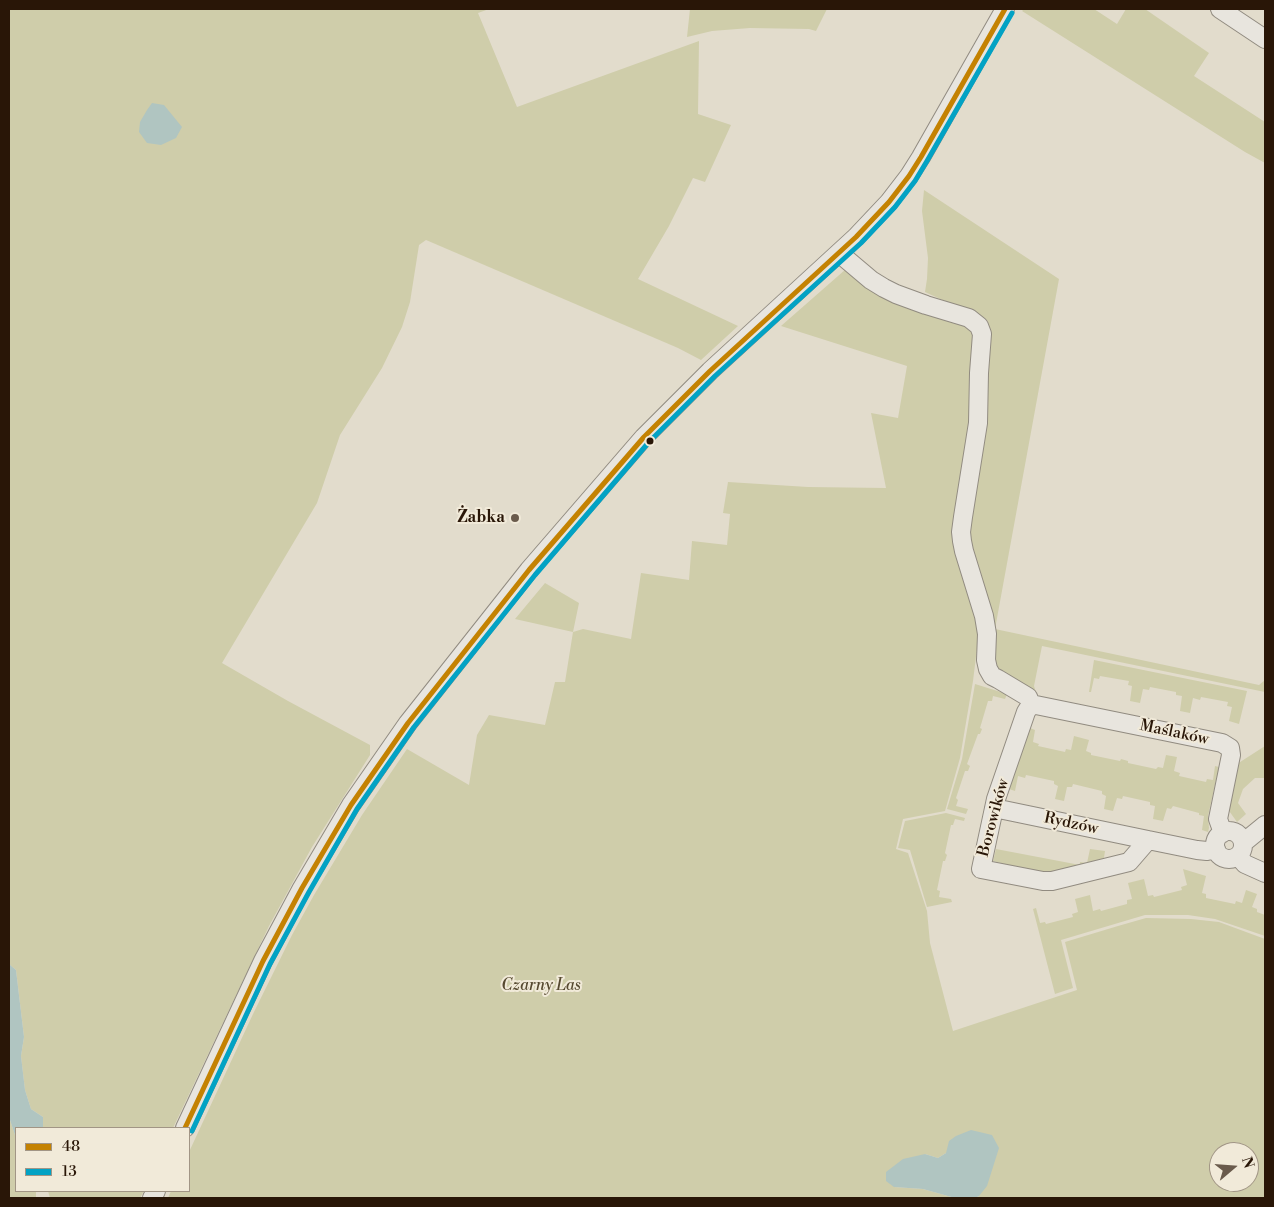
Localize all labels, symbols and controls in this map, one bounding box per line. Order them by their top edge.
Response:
unlabelled marker [645,436,655,446]
place label: Żabka [458,508,505,528]
marker: Żabka [509,512,521,524]
street label: Maślaków [1138,716,1210,750]
street label: Borowików [974,777,1014,859]
street label: Rydzów [1042,809,1100,839]
park label: Czarny Las [501,976,581,996]
legend [15,1127,190,1192]
text: 48 [62,1137,80,1156]
north arrow [1209,1142,1259,1192]
text: N [1237,1155,1258,1171]
text: 13 [62,1162,77,1181]

